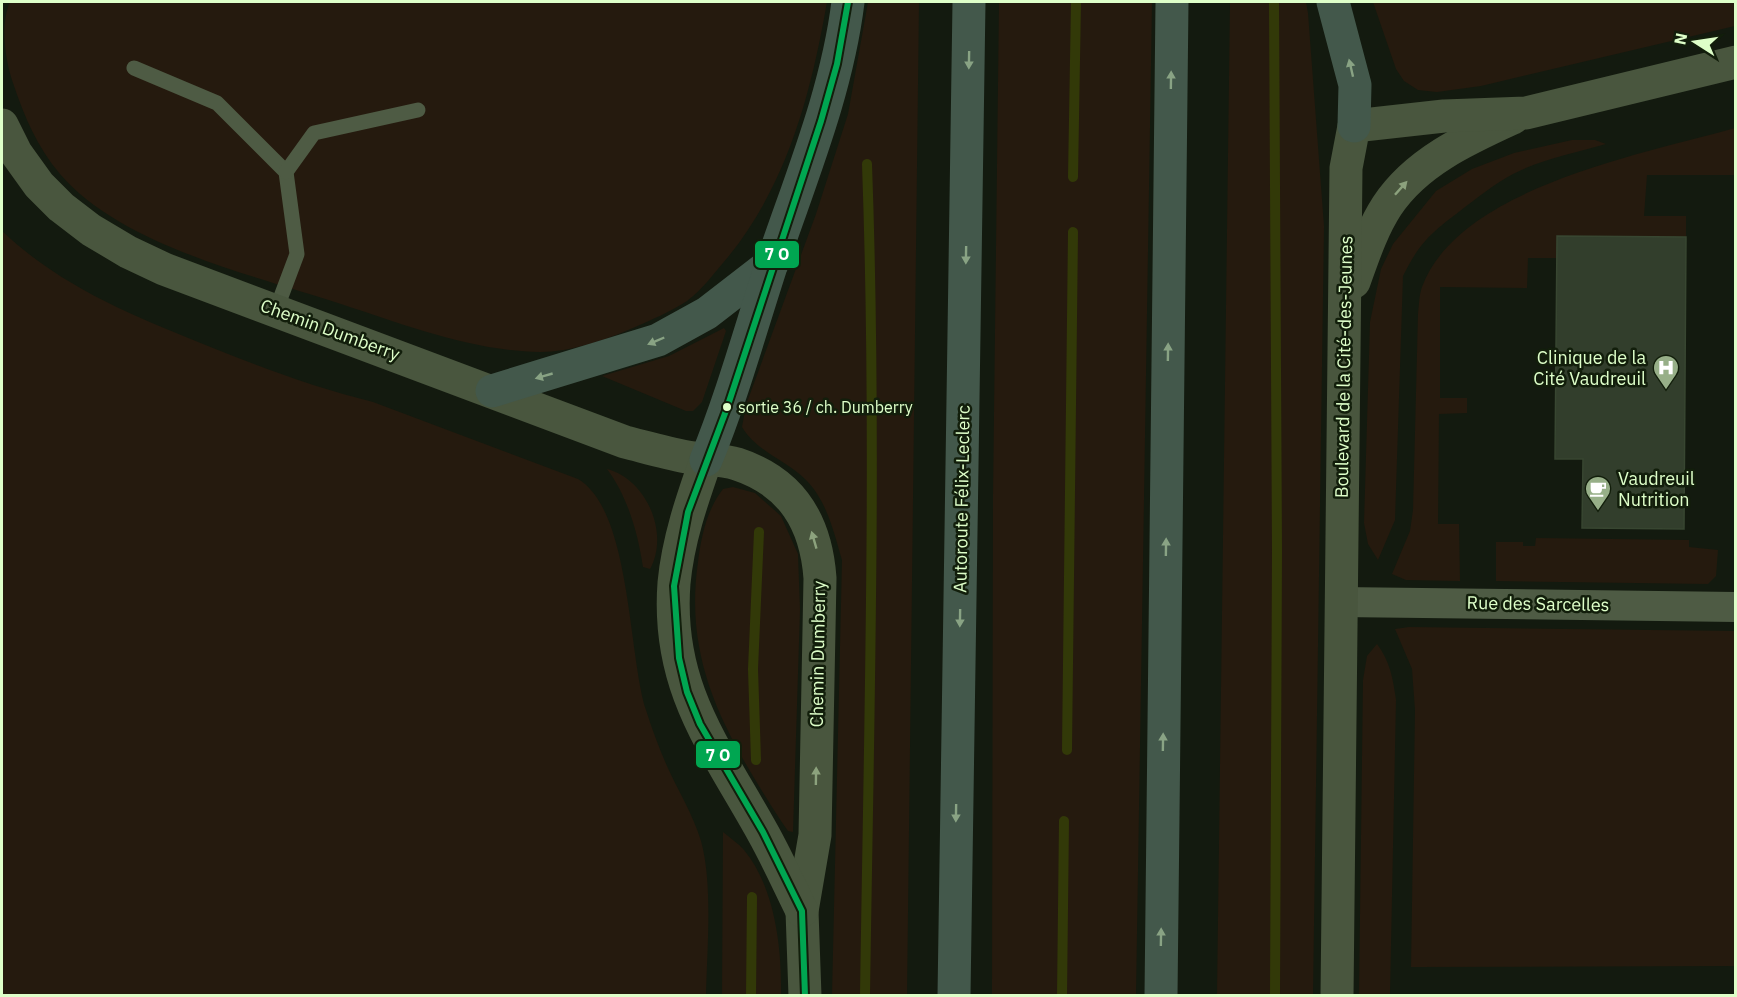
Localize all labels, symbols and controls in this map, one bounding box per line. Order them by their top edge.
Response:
north arrow [1665,12,1725,72]
text: N [1669,31,1691,47]
one-way arrow [964,50,973,69]
one-way arrow [1346,59,1356,77]
one-way arrow [1166,71,1176,90]
one-way arrow [1394,181,1407,196]
street label: Boulevard de la Cité-des-Jeunes [1330,236,1357,498]
line badge: 7 O [754,240,800,269]
text: 7 O [765,244,789,264]
one-way arrow [961,245,971,264]
street label: Chemin Dumberry [257,294,403,365]
one-way arrow [646,336,664,346]
one-way arrow [1163,343,1173,362]
place label: Clinique de la Cité Vaudreuil [1533,346,1646,390]
hospital icon: Clinique de la Cité Vaudreuil [1651,353,1681,391]
one-way arrow [535,372,553,381]
place label: sortie 36 / ch. Dumberry [738,397,913,417]
marker: sortie 36 / ch. Dumberry [721,401,733,413]
street label: Autoroute Félix-Leclerc [948,405,975,593]
place label: Vaudreuil Nutrition [1618,467,1695,511]
cafe icon: Vaudreuil Nutrition [1583,474,1613,512]
one-way arrow [809,531,818,549]
one-way arrow [1161,538,1171,557]
street label: Chemin Dumberry [805,580,830,728]
street label: Rue des Sarcelles [1466,591,1610,616]
one-way arrow [955,608,964,627]
one-way arrow [1159,733,1168,752]
line badge: 7 O [695,740,741,769]
text: 7 O [706,745,730,765]
one-way arrow [812,767,821,786]
one-way arrow [951,803,961,822]
one-way arrow [1156,928,1166,947]

